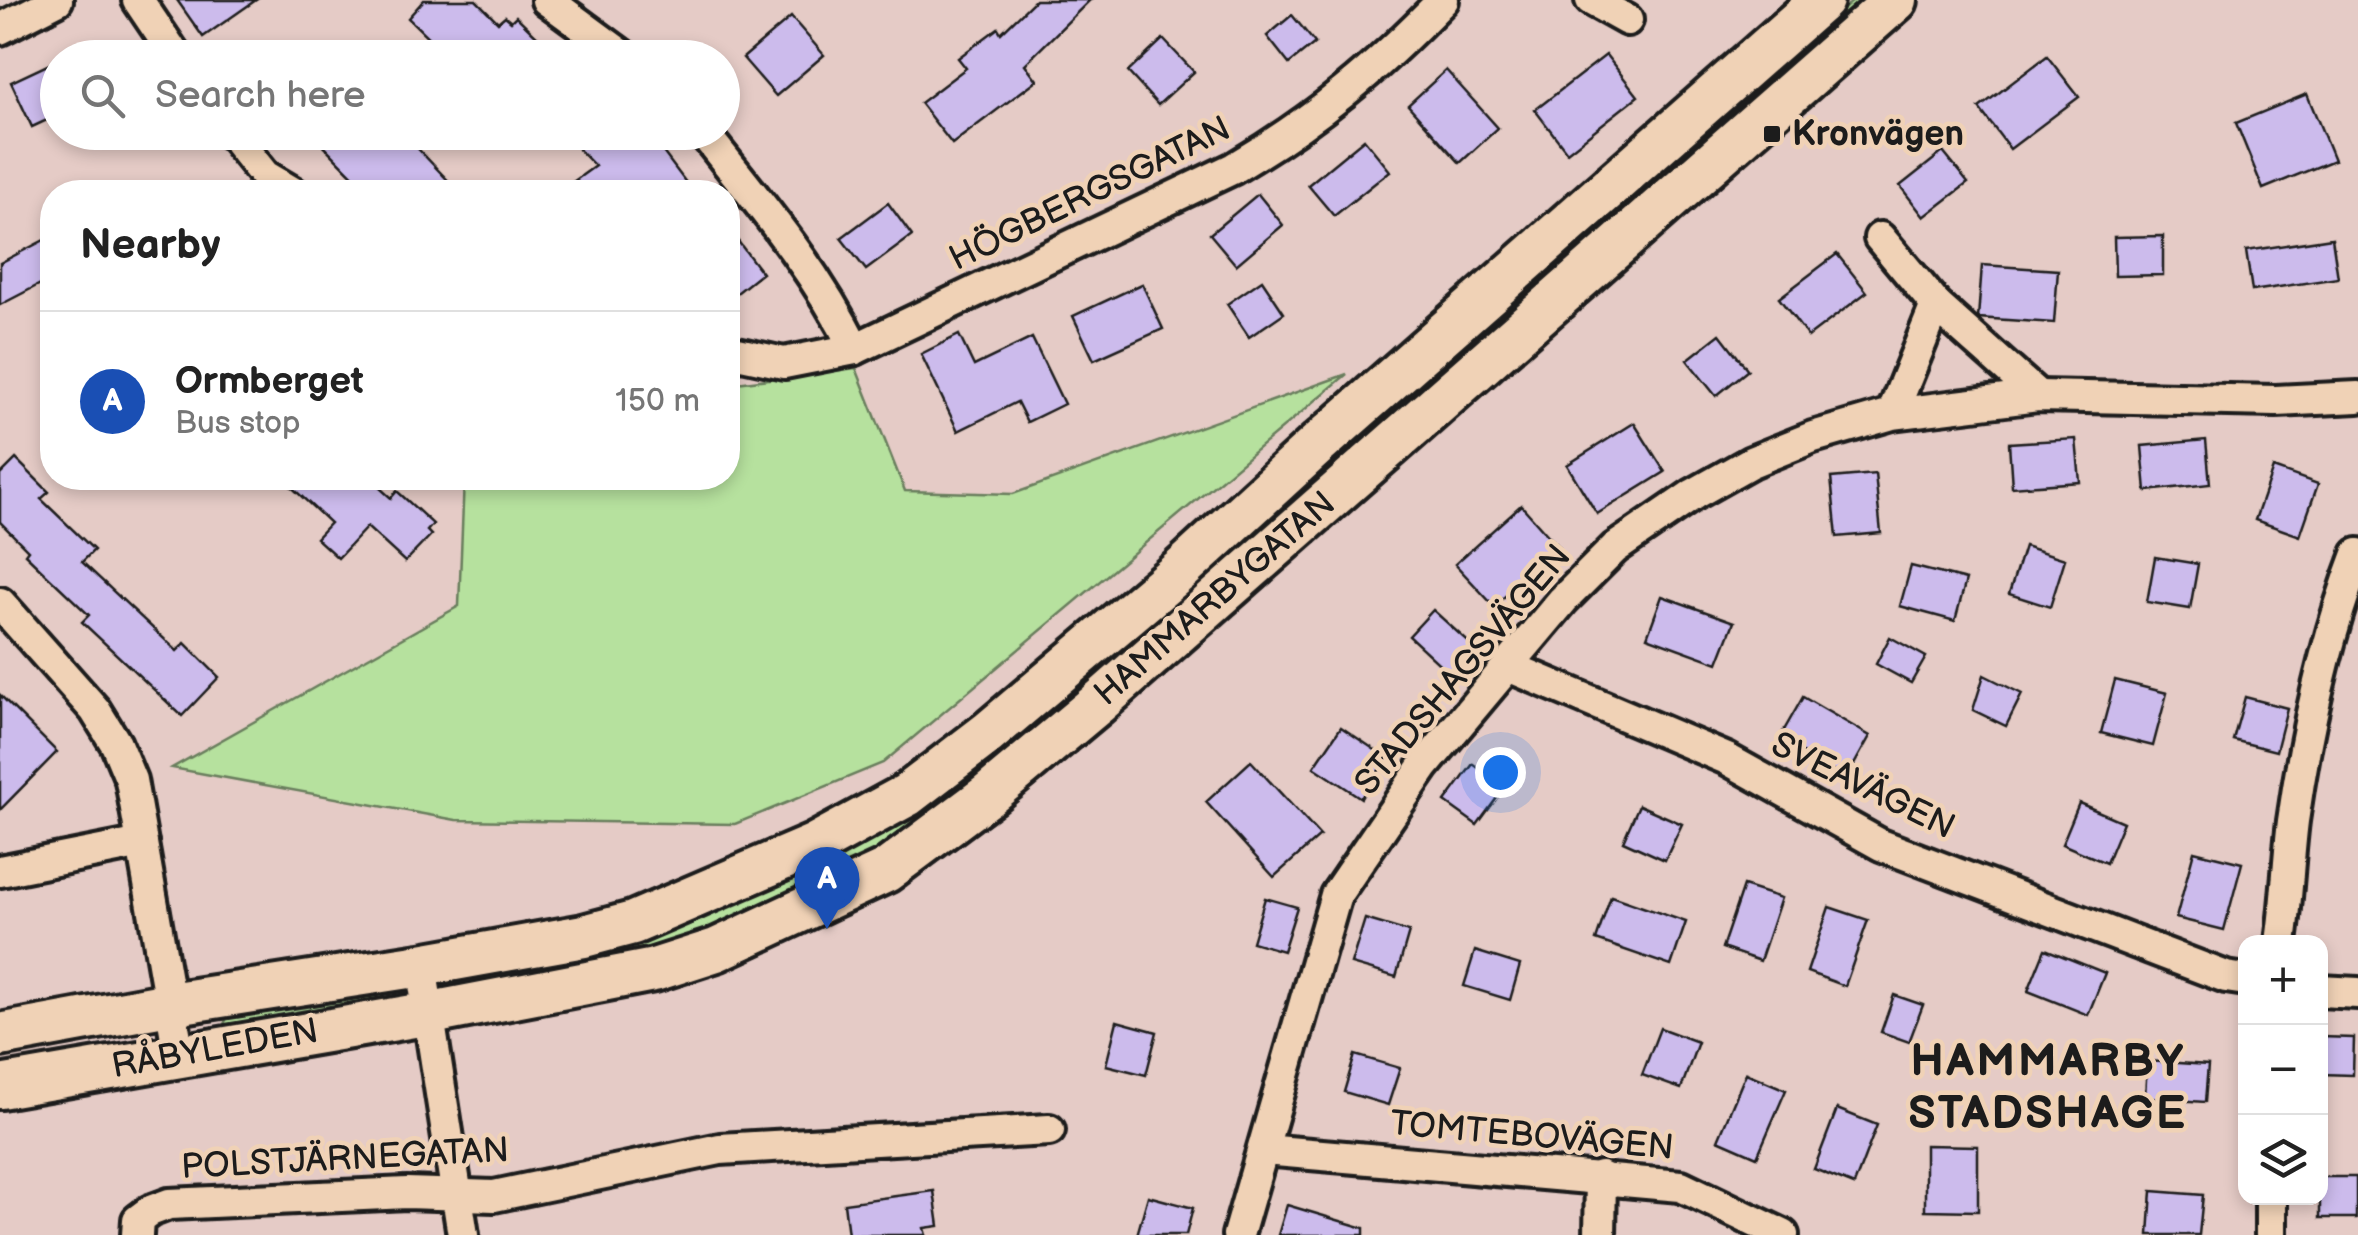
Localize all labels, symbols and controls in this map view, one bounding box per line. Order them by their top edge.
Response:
search box [40,40,740,150]
icon: search [75,68,130,123]
text: Search here [155,73,366,118]
street label: HÖGBERGSGATAN [942,107,1238,281]
place label: Kronvägen [1792,113,1964,156]
marker: Kronvägen [1761,123,1783,145]
text: Nearby [80,220,220,271]
text: Ormberget [175,359,364,404]
text: A [103,382,122,421]
text: 150 m [615,382,700,421]
text: Bus stop [175,404,301,443]
street label: HAMMARBYGATAN [1086,483,1344,715]
street label: STADSHAGSVÄGEN [1346,536,1580,804]
street label: SVEAVÄGEN [1764,723,1962,849]
your location [1475,747,1526,798]
pin: A [794,846,860,929]
map controls [2238,935,2328,1205]
button: + [2238,935,2328,1025]
street label: RÅBYLEDEN [108,1009,322,1088]
button: − [2238,1025,2328,1115]
district label: HAMMARBY STADSHAGE [1908,1035,2188,1142]
street label: TOMTEBOVÄGEN [1389,1102,1675,1170]
button: layers [2238,1115,2328,1205]
street label: POLSTJÄRNEGATAN [180,1129,510,1189]

